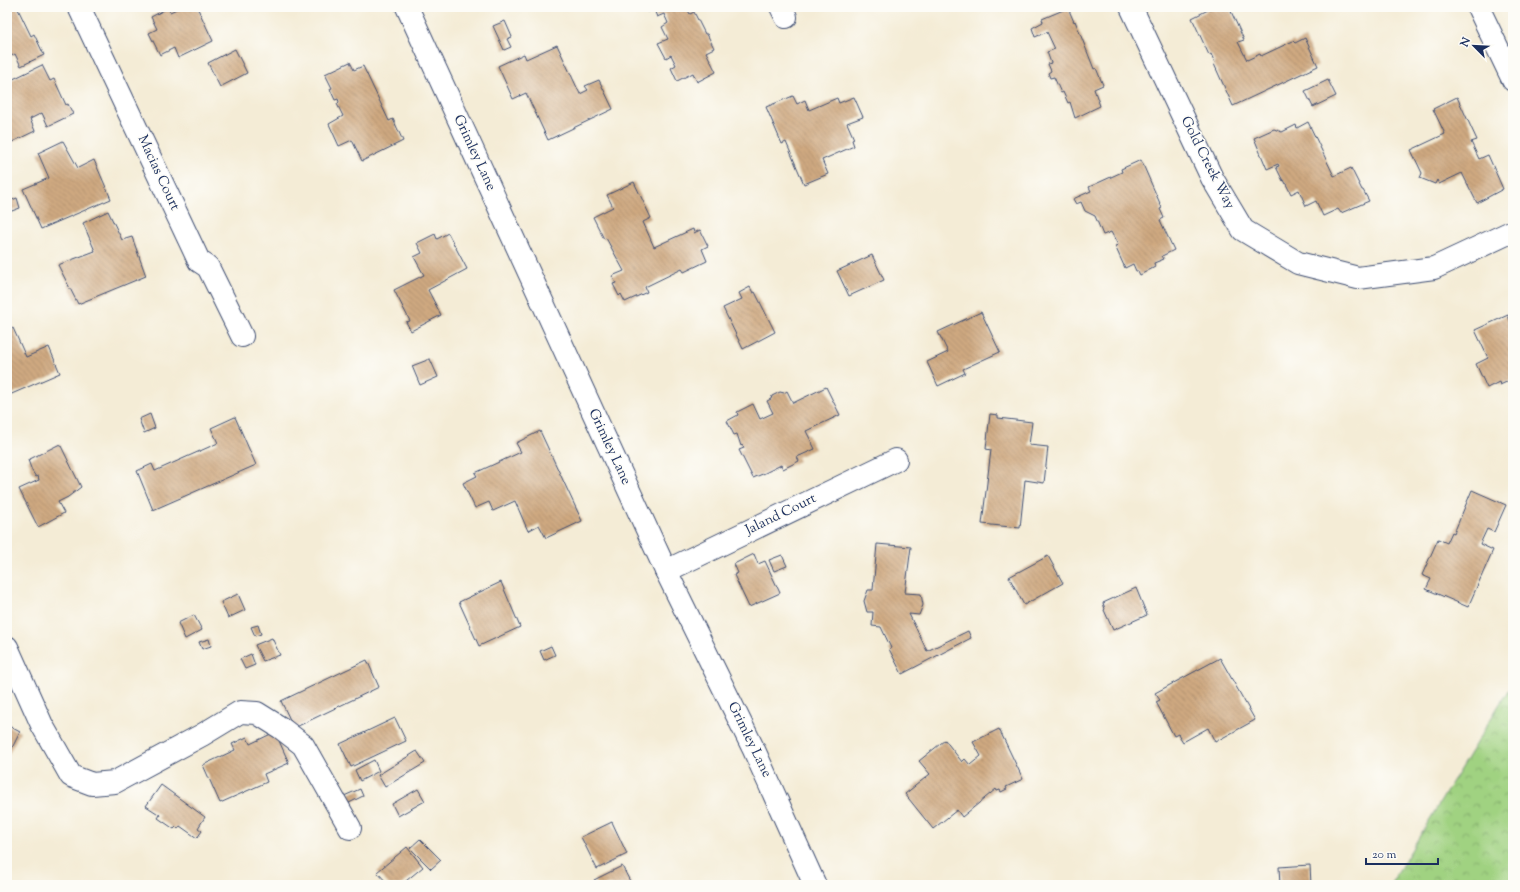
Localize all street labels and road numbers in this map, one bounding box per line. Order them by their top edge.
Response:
street label: Grimley Lane [448,112,500,194]
street label: Gold Creek Way [1175,113,1239,213]
street label: Macias Court [132,132,184,214]
street label: Grimley Lane [583,406,635,488]
street label: Jaland Court [741,489,820,541]
street label: Grimley Lane [722,699,776,781]

